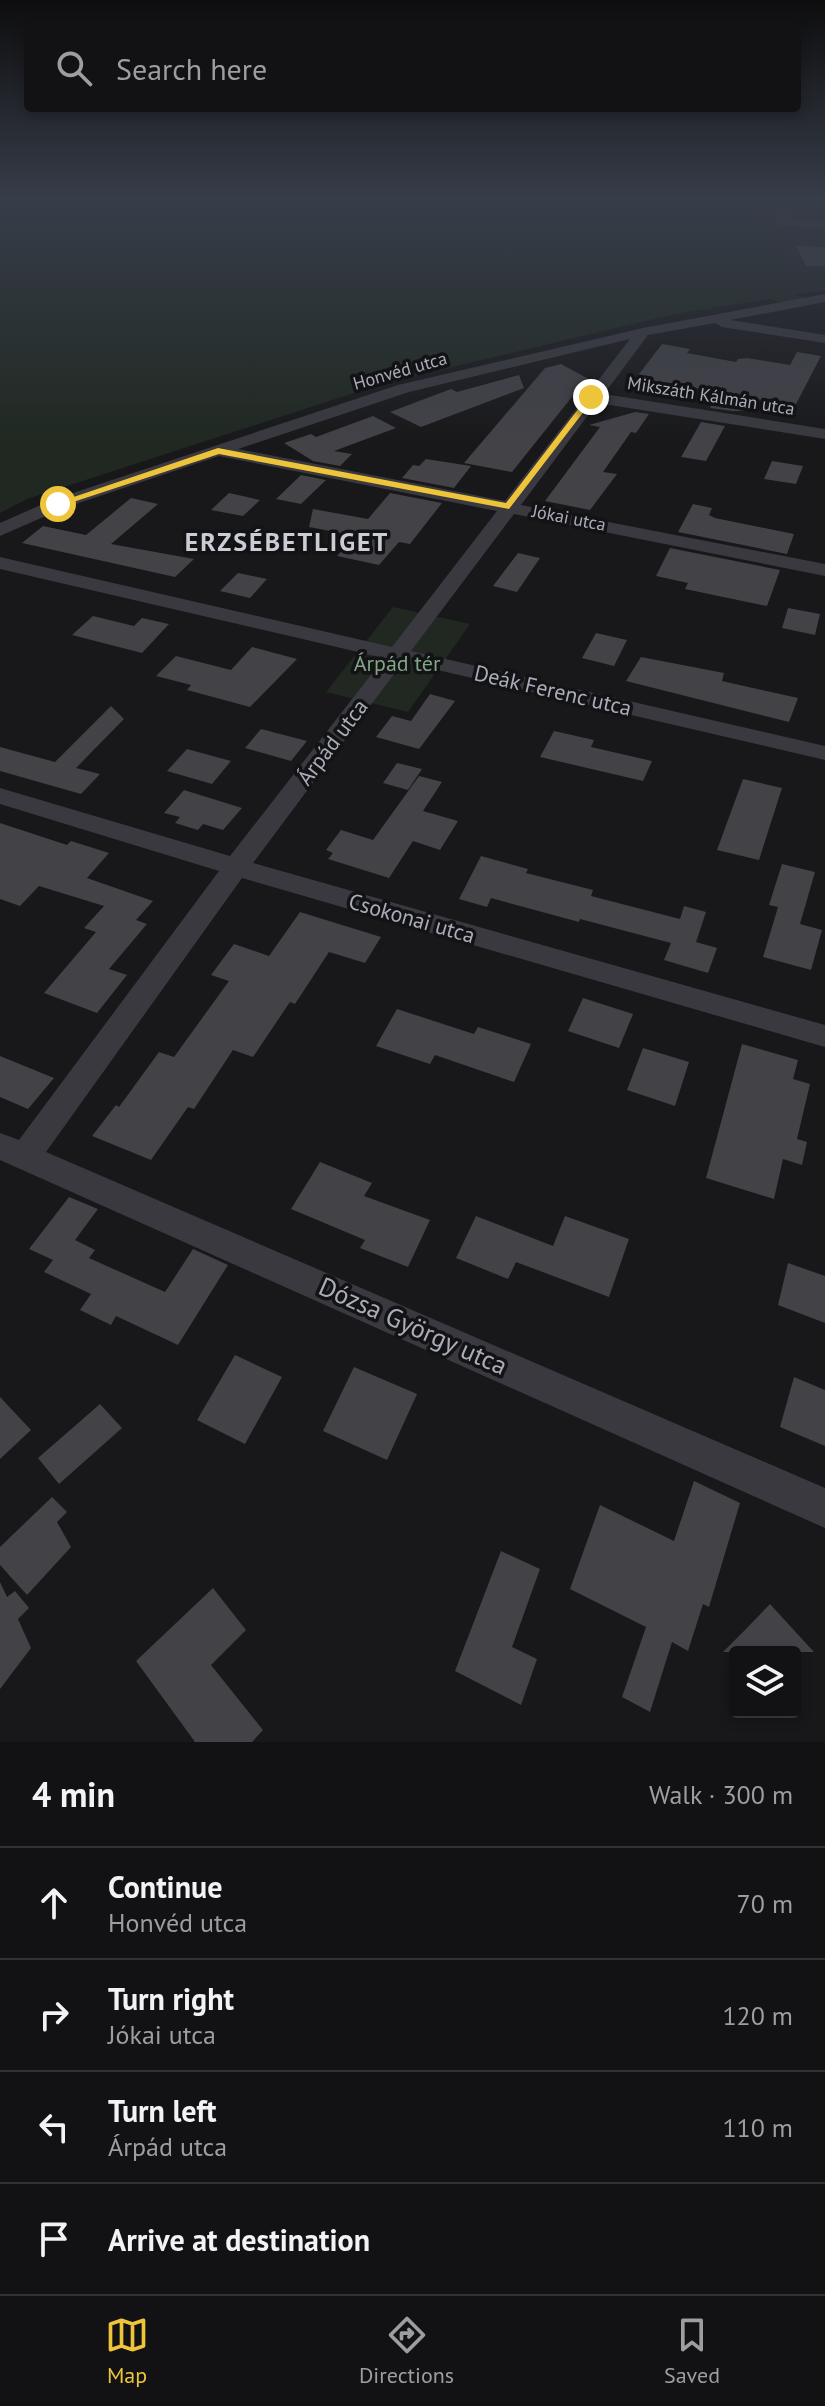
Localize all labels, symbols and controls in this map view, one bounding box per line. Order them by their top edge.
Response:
search box [24,24,801,112]
icon: search [52,46,96,90]
text: Search here [116,49,267,88]
street label: Honvéd utca [350,346,449,395]
street label: Mikszáth Kálmán utca [626,371,796,420]
route end [573,379,609,415]
route start [40,486,76,522]
street label: Jókai utca [529,499,608,536]
district label: ERZSÉBETLIGET [185,525,389,558]
park label: Árpád tér [354,649,441,677]
street label: Deák Ferenc utca [472,658,634,722]
street label: Árpád utca [290,693,374,791]
street label: Csokonai utca [346,887,478,949]
street label: Dózsa György utca [314,1269,513,1382]
map controls [729,1646,801,1718]
button: layers [729,1646,801,1718]
text: 4 min [32,1772,115,1816]
text: Walk · 300 m [649,1778,793,1811]
text: Continue [108,1867,222,1906]
icon: ahead [32,1881,76,1925]
text: 70 m [737,1887,793,1920]
text: Honvéd utca [108,1906,247,1939]
text: Turn right [108,1979,234,2018]
icon: right [32,1993,76,2037]
text: 120 m [722,1999,793,2032]
text: Jókai utca [108,2018,216,2051]
text: Turn left [108,2091,216,2130]
icon: left [32,2105,76,2149]
text: 110 m [722,2111,793,2144]
text: Árpád utca [108,2130,227,2163]
icon: arrive [32,2217,76,2261]
text: Arrive at destination [108,2220,370,2259]
tab: Map [105,2313,149,2389]
tab: Directions [359,2313,454,2389]
tab: Saved [664,2313,720,2389]

